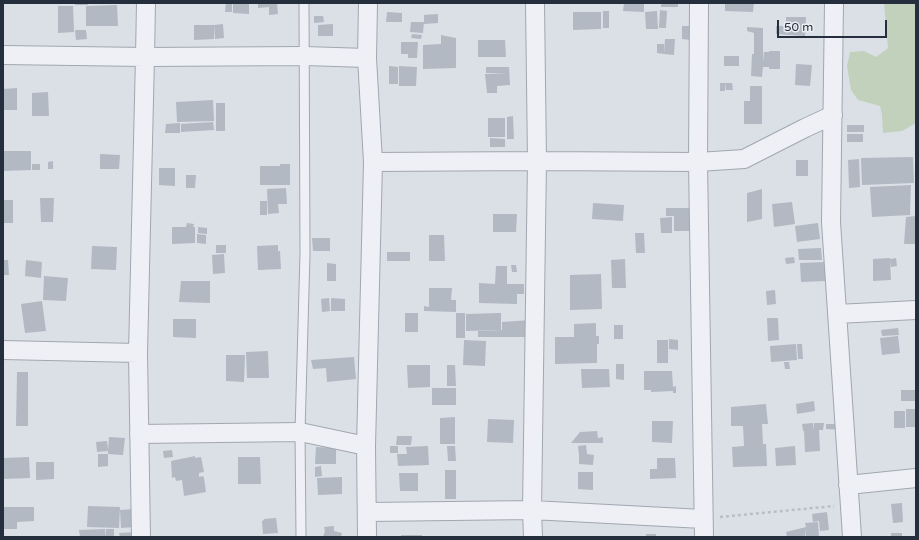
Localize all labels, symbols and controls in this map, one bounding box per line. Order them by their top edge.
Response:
scale bar [779,12,889,38]
text: 50 m [784,20,813,34]

